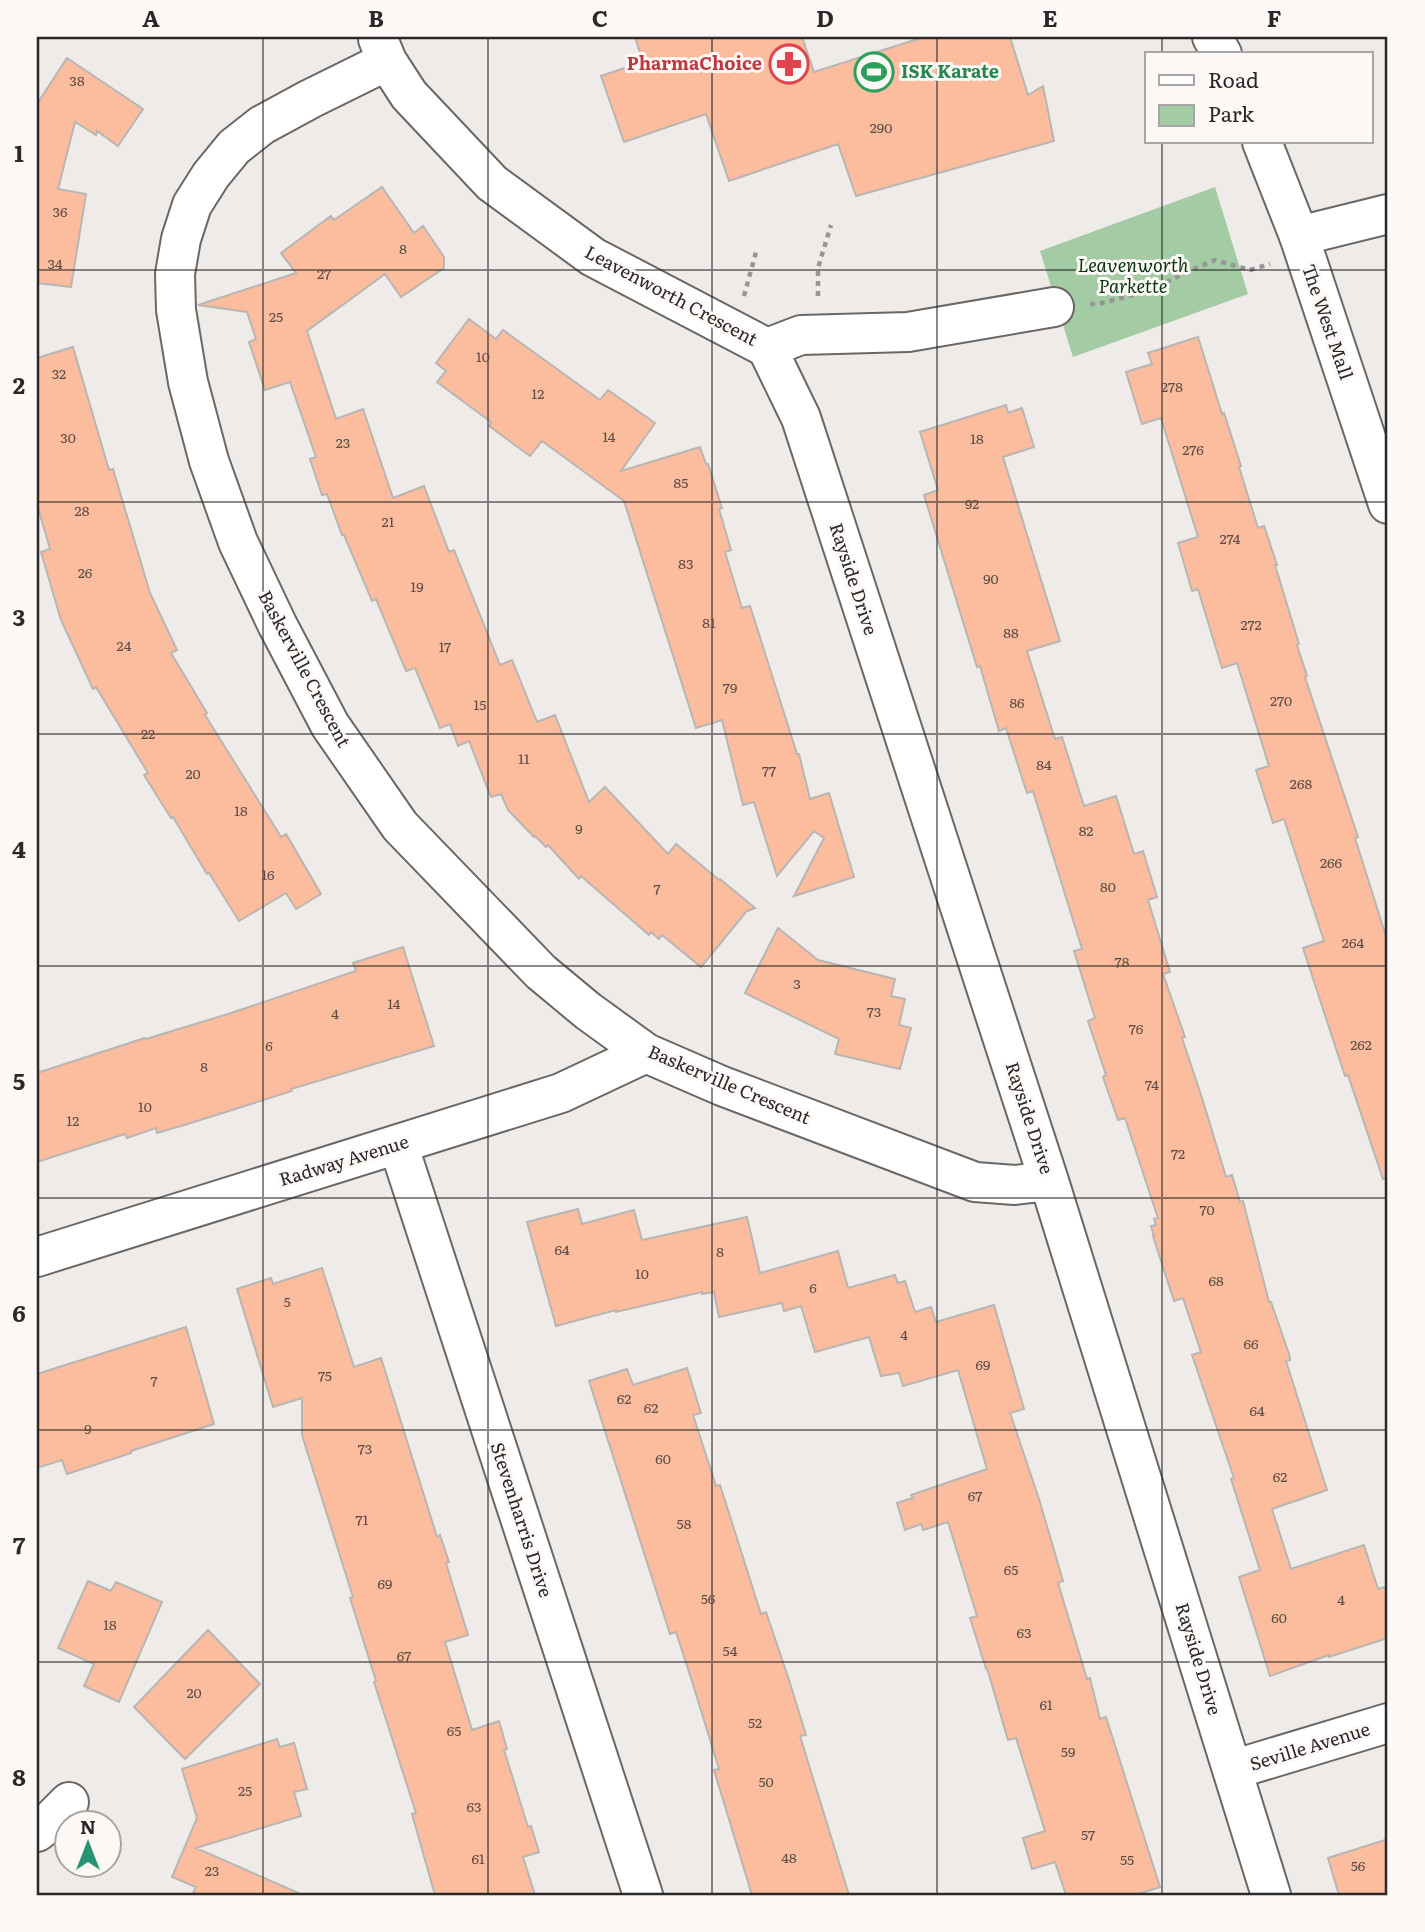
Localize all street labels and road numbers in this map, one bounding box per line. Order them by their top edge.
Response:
street label: Leavenworth Crescent [581,238,763,352]
street label: The West Mall [1296,260,1361,383]
street label: Rayside Drive [824,519,885,638]
street label: Baskerville Crescent [252,585,358,752]
street label: Baskerville Crescent [644,1037,816,1130]
street label: Rayside Drive [1000,1058,1061,1177]
street label: Radway Avenue [275,1127,412,1192]
street label: Stevenharris Drive [485,1439,560,1601]
street label: Rayside Drive [1169,1599,1229,1718]
street label: Seville Avenue [1246,1714,1373,1777]

